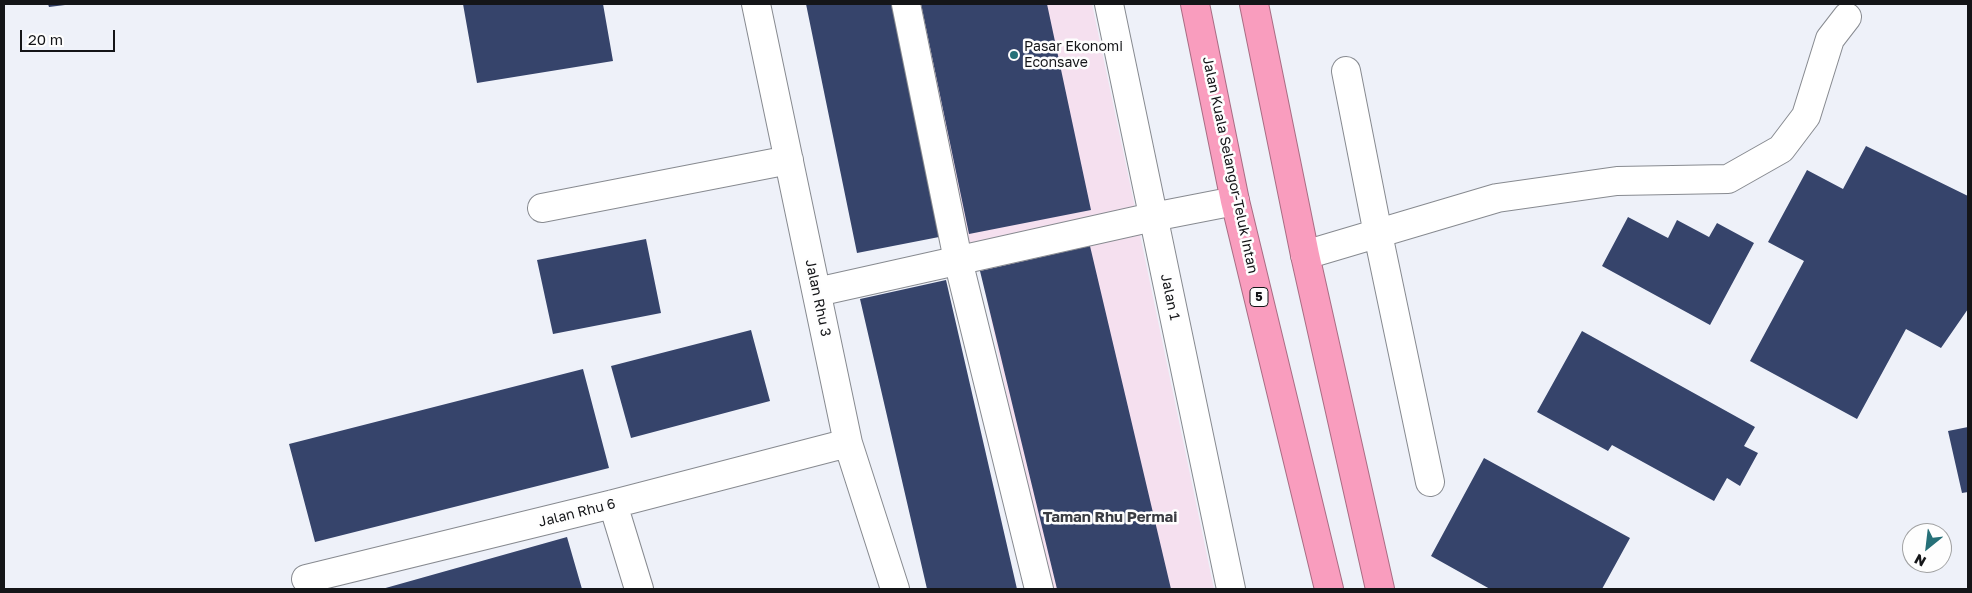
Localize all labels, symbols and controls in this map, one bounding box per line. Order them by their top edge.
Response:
scale bar [22,20,118,52]
text: 20 m [28,30,63,48]
place label: Pasar Ekonomi Econsave [1024,39,1123,72]
marker: Pasar Ekonomi Econsave [1008,49,1020,61]
street label: Jalan Kuala Selangor-Teluk Intan [1199,55,1261,275]
street label: Jalan Rhu 3 [802,258,834,338]
street label: Jalan 1 [1157,272,1183,322]
road number: 5 [1250,288,1268,306]
street label: Jalan Rhu 6 [537,495,617,531]
district label: Taman Rhu Permai [1043,508,1177,526]
north arrow [1902,523,1952,573]
text: N [1911,551,1929,571]

